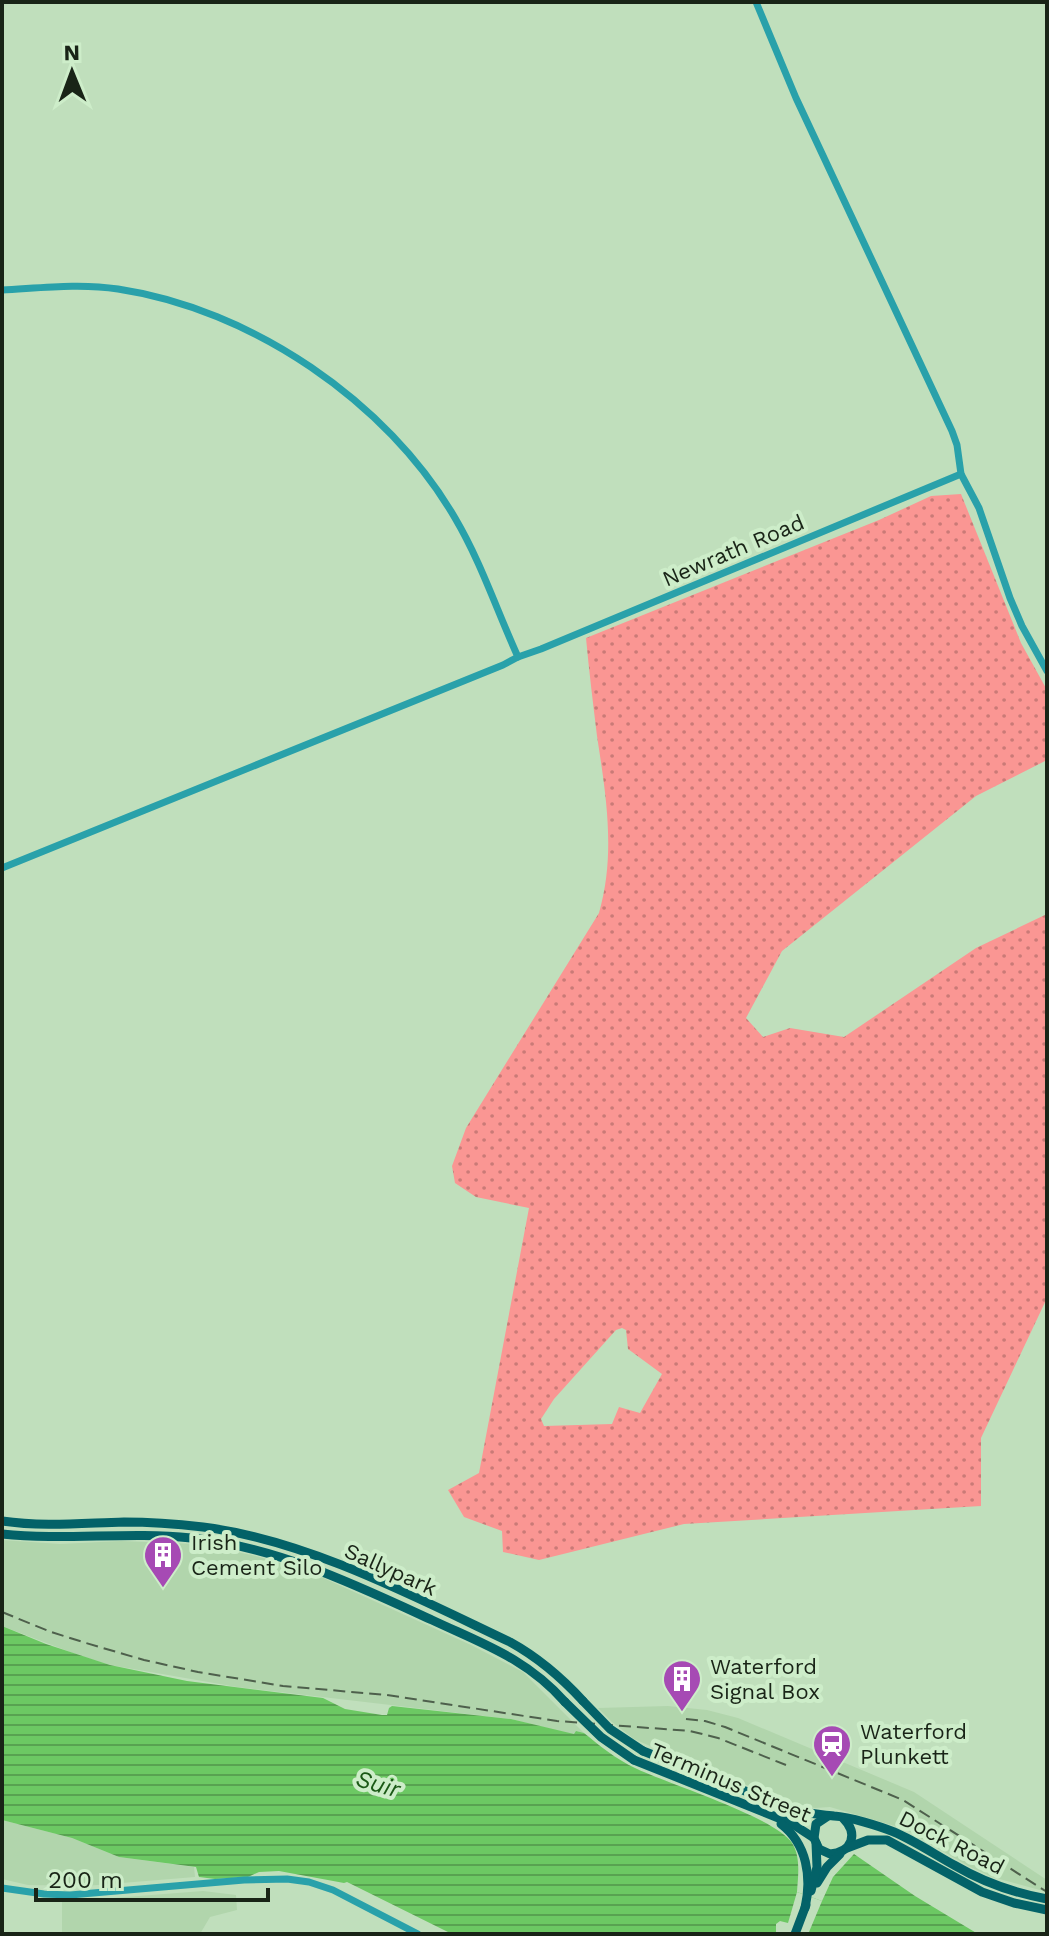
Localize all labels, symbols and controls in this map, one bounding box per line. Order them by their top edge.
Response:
north arrow [32,32,112,112]
text: N [63,40,80,65]
street label: Newrath Road [659,509,808,592]
place label: Irish Cement Silo [191,1530,322,1580]
building icon: Irish Cement Silo [142,1534,184,1589]
street label: Sallypark [341,1538,441,1601]
place label: Waterford Signal Box [710,1654,820,1704]
building icon: Waterford Signal Box [661,1658,703,1713]
place label: Waterford Plunkett [860,1719,967,1769]
station icon: Waterford Plunkett [811,1723,853,1778]
street label: Terminus Street [647,1737,815,1828]
water label: Suir [352,1764,405,1804]
street label: Dock Road [895,1805,1008,1880]
scale bar [36,1852,268,1902]
text: 200 m [48,1866,123,1894]

